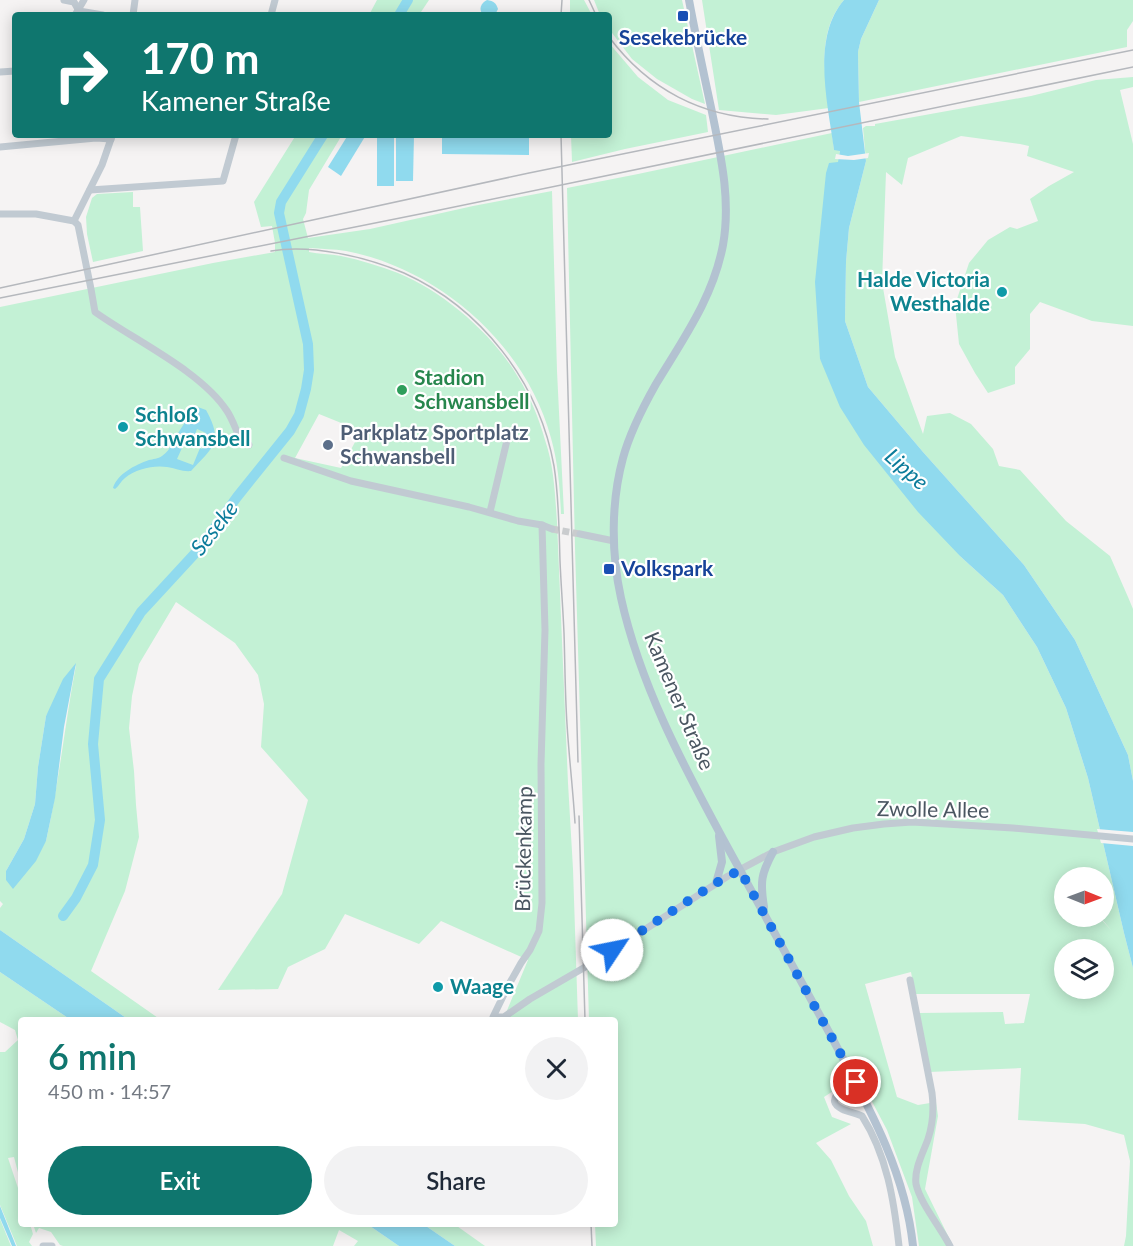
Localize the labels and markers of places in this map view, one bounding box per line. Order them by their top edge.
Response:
marker: Sesekebrücke [676,9,690,23]
place label: Sesekebrücke [619,24,747,49]
place label: Halde Victoria Westhalde [857,266,990,315]
marker: Halde Victoria Westhalde [995,285,1009,299]
place label: Stadion Schwansbell [414,364,529,413]
marker: Stadion Schwansbell [395,383,409,397]
place label: Schloß Schwansbell [135,401,250,450]
place label: Parkplatz Sportplatz Schwansbell [340,419,529,468]
marker: Schloß Schwansbell [116,420,130,434]
marker: Parkplatz Sportplatz Schwansbell [321,438,335,452]
place label: Volkspark [620,555,714,580]
marker: Volkspark [602,562,616,576]
place label: Waage [450,973,514,998]
marker: Waage [431,980,445,994]
pin [830,1056,881,1107]

